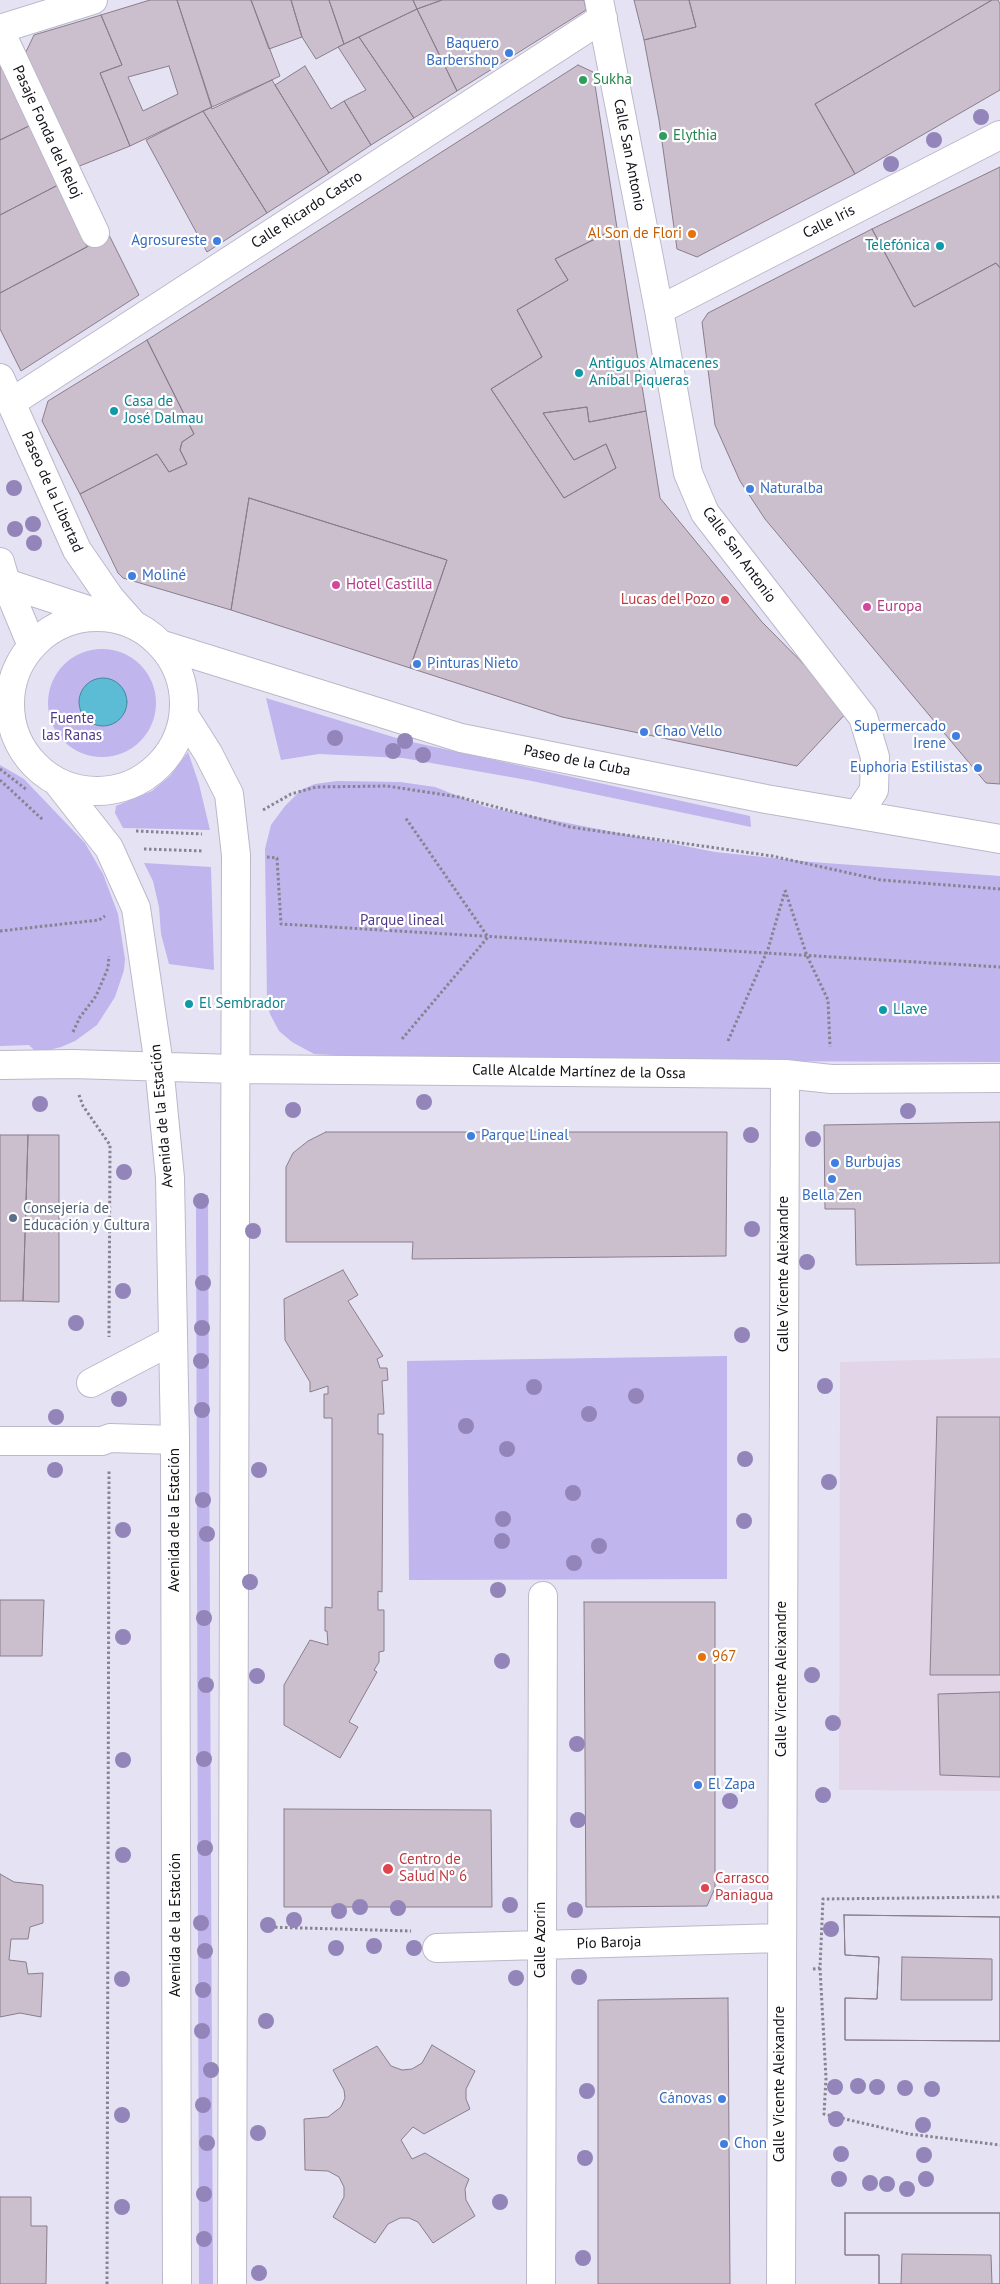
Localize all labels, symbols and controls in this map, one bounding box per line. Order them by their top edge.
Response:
place label: Baquero Barbershop [426,35,499,70]
marker: Baquero Barbershop [503,47,515,59]
street label: Pasaje Fonda del Reloj [8,63,86,201]
place label: Sukha [593,71,632,89]
marker: Sukha [577,74,589,86]
street label: Calle San Antonio [609,97,649,213]
place label: Elythia [673,127,717,145]
marker: Elythia [657,130,669,142]
street label: Calle Ricardo Castro [248,167,366,253]
street label: Calle Iris [800,201,858,243]
place label: Al Son de Flori [588,225,682,243]
marker: Al Son de Flori [686,228,698,240]
place label: Agrosureste [131,232,207,250]
marker: Agrosureste [211,235,223,247]
place label: Telefónica [865,237,930,255]
marker: Telefónica [934,240,946,252]
place label: Antiguos Almacenes Aníbal Piqueras [589,355,719,390]
marker: Antiguos Almacenes Aníbal Piqueras [573,367,585,379]
place label: Casa de José Dalmau [124,393,204,428]
marker: Casa de José Dalmau [108,405,120,417]
street label: Paseo de la Libertad [17,429,87,555]
place label: Naturalba [760,480,823,498]
marker: Naturalba [744,483,756,495]
street label: Calle San Antonio [698,504,780,606]
place label: Moliné [142,567,186,585]
marker: Moliné [126,570,138,582]
place label: Hotel Castilla [346,576,432,594]
marker: Hotel Castilla [330,579,342,591]
place label: Lucas del Pozo [621,591,715,609]
marker: Lucas del Pozo [719,594,731,606]
place label: Europa [877,598,922,616]
marker: Europa [861,601,873,613]
place label: Pinturas Nieto [427,655,518,673]
marker: Pinturas Nieto [411,658,423,670]
park label: Fuente las Ranas [42,710,102,745]
place label: Supermercado Irene [854,718,946,753]
place label: Chao Vello [654,723,722,741]
marker: Chao Vello [638,726,650,738]
marker: Supermercado Irene [950,730,962,742]
street label: Paseo de la Cuba [522,742,632,780]
place label: Euphoria Estilistas [850,759,968,777]
marker: Euphoria Estilistas [972,762,984,774]
park label: Parque lineal [360,912,444,930]
place label: El Sembrador [199,995,285,1013]
marker: El Sembrador [183,998,195,1010]
place label: Llave [893,1001,927,1019]
marker: Llave [877,1004,889,1016]
street label: Avenida de la Estación [147,1043,177,1189]
street label: Calle Alcalde Martínez de la Ossa [472,1061,686,1083]
place label: Parque Lineal [481,1127,569,1145]
marker: Parque Lineal [465,1130,477,1142]
place label: Burbujas [845,1154,901,1172]
marker: Burbujas [829,1157,841,1169]
marker: Bella Zen [826,1173,838,1185]
place label: Bella Zen [802,1187,862,1205]
street label: Calle Vicente Aleixandre [775,1196,793,1352]
place label: Consejería de Educación y Cultura [23,1200,150,1235]
marker: Consejería de Educación y Cultura [7,1212,19,1224]
street label: Avenida de la Estación [166,1448,184,1592]
street label: Calle Vicente Aleixandre [773,1601,791,1757]
place label: 967 [712,1648,737,1666]
marker: 967 [696,1651,708,1663]
place label: El Zapa [708,1776,755,1794]
marker: El Zapa [692,1779,704,1791]
place label: Centro de Salud Nº 6 [399,1851,467,1886]
street label: Avenida de la Estación [167,1853,185,1997]
marker: Centro de Salud Nº 6 [381,1862,395,1876]
place label: Carrasco Paniagua [715,1870,774,1905]
marker: Carrasco Paniagua [699,1882,711,1894]
street label: Calle Azorín [532,1902,550,1978]
street label: Pío Baroja [576,1933,642,1953]
street label: Calle Vicente Aleixandre [771,2006,789,2162]
place label: Cánovas [659,2090,712,2108]
marker: Cánovas [716,2093,728,2105]
place label: Chon [734,2135,767,2153]
marker: Chon [718,2138,730,2150]

